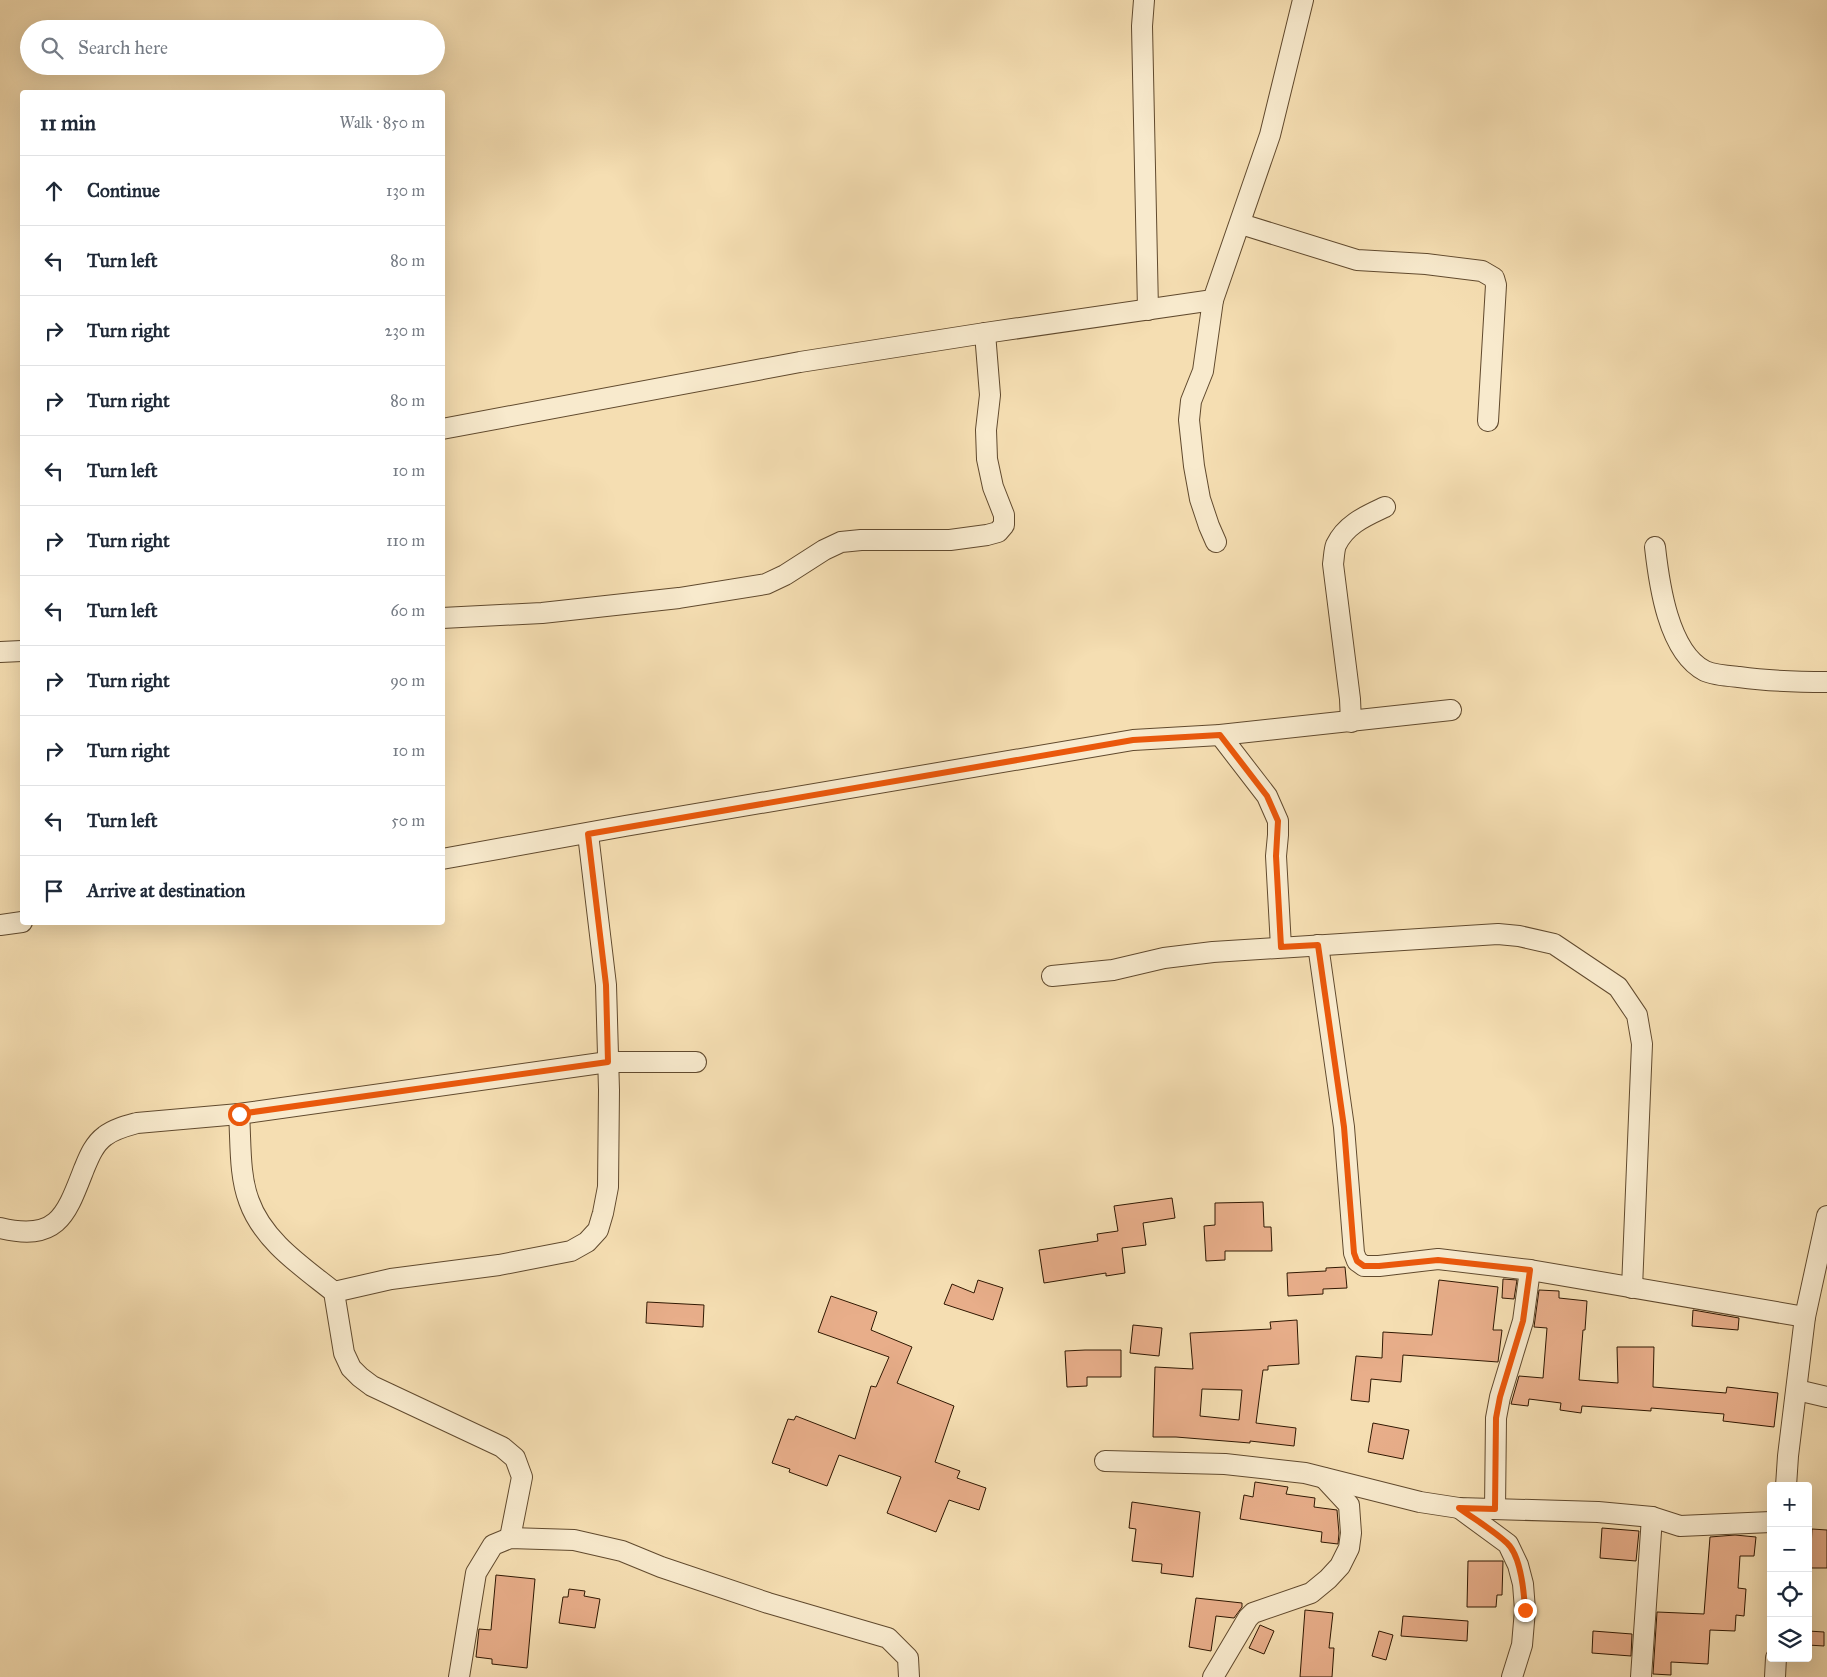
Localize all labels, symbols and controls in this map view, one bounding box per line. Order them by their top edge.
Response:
search box [20,20,445,75]
icon: search [38,34,66,62]
text: Search here [78,36,168,59]
text: 11 min [40,110,96,136]
text: Walk · 850 m [340,113,425,132]
icon: ahead [40,177,68,205]
text: Continue [87,179,160,202]
text: 130 m [386,181,425,200]
icon: left [40,247,68,275]
text: Turn left [87,249,157,272]
text: 80 m [390,251,425,270]
icon: right [40,317,68,345]
text: Turn right [87,319,170,342]
text: 230 m [385,321,425,340]
icon: right [40,387,68,415]
text: Turn right [87,389,170,412]
text: 80 m [390,391,425,410]
icon: left [40,457,68,485]
text: Turn left [87,459,157,482]
text: 10 m [393,461,425,480]
icon: right [40,527,68,555]
text: Turn right [87,529,170,552]
text: 110 m [386,531,425,550]
icon: left [40,597,68,625]
text: Turn left [87,599,157,622]
text: 60 m [391,601,425,620]
icon: right [40,667,68,695]
text: Turn right [87,669,170,692]
text: 90 m [390,671,425,690]
icon: right [40,737,68,765]
text: Turn right [87,739,170,762]
text: 10 m [393,741,425,760]
icon: left [40,807,68,835]
text: Turn left [87,809,157,832]
text: 50 m [391,811,425,830]
icon: arrive [40,877,68,905]
text: Arrive at destination [87,879,245,902]
route start [228,1103,251,1126]
map controls [1767,1482,1812,1662]
button: + [1767,1482,1812,1527]
button: − [1767,1527,1812,1572]
button: locate [1767,1572,1812,1617]
route end [1514,1599,1537,1622]
button: layers [1767,1617,1812,1662]

